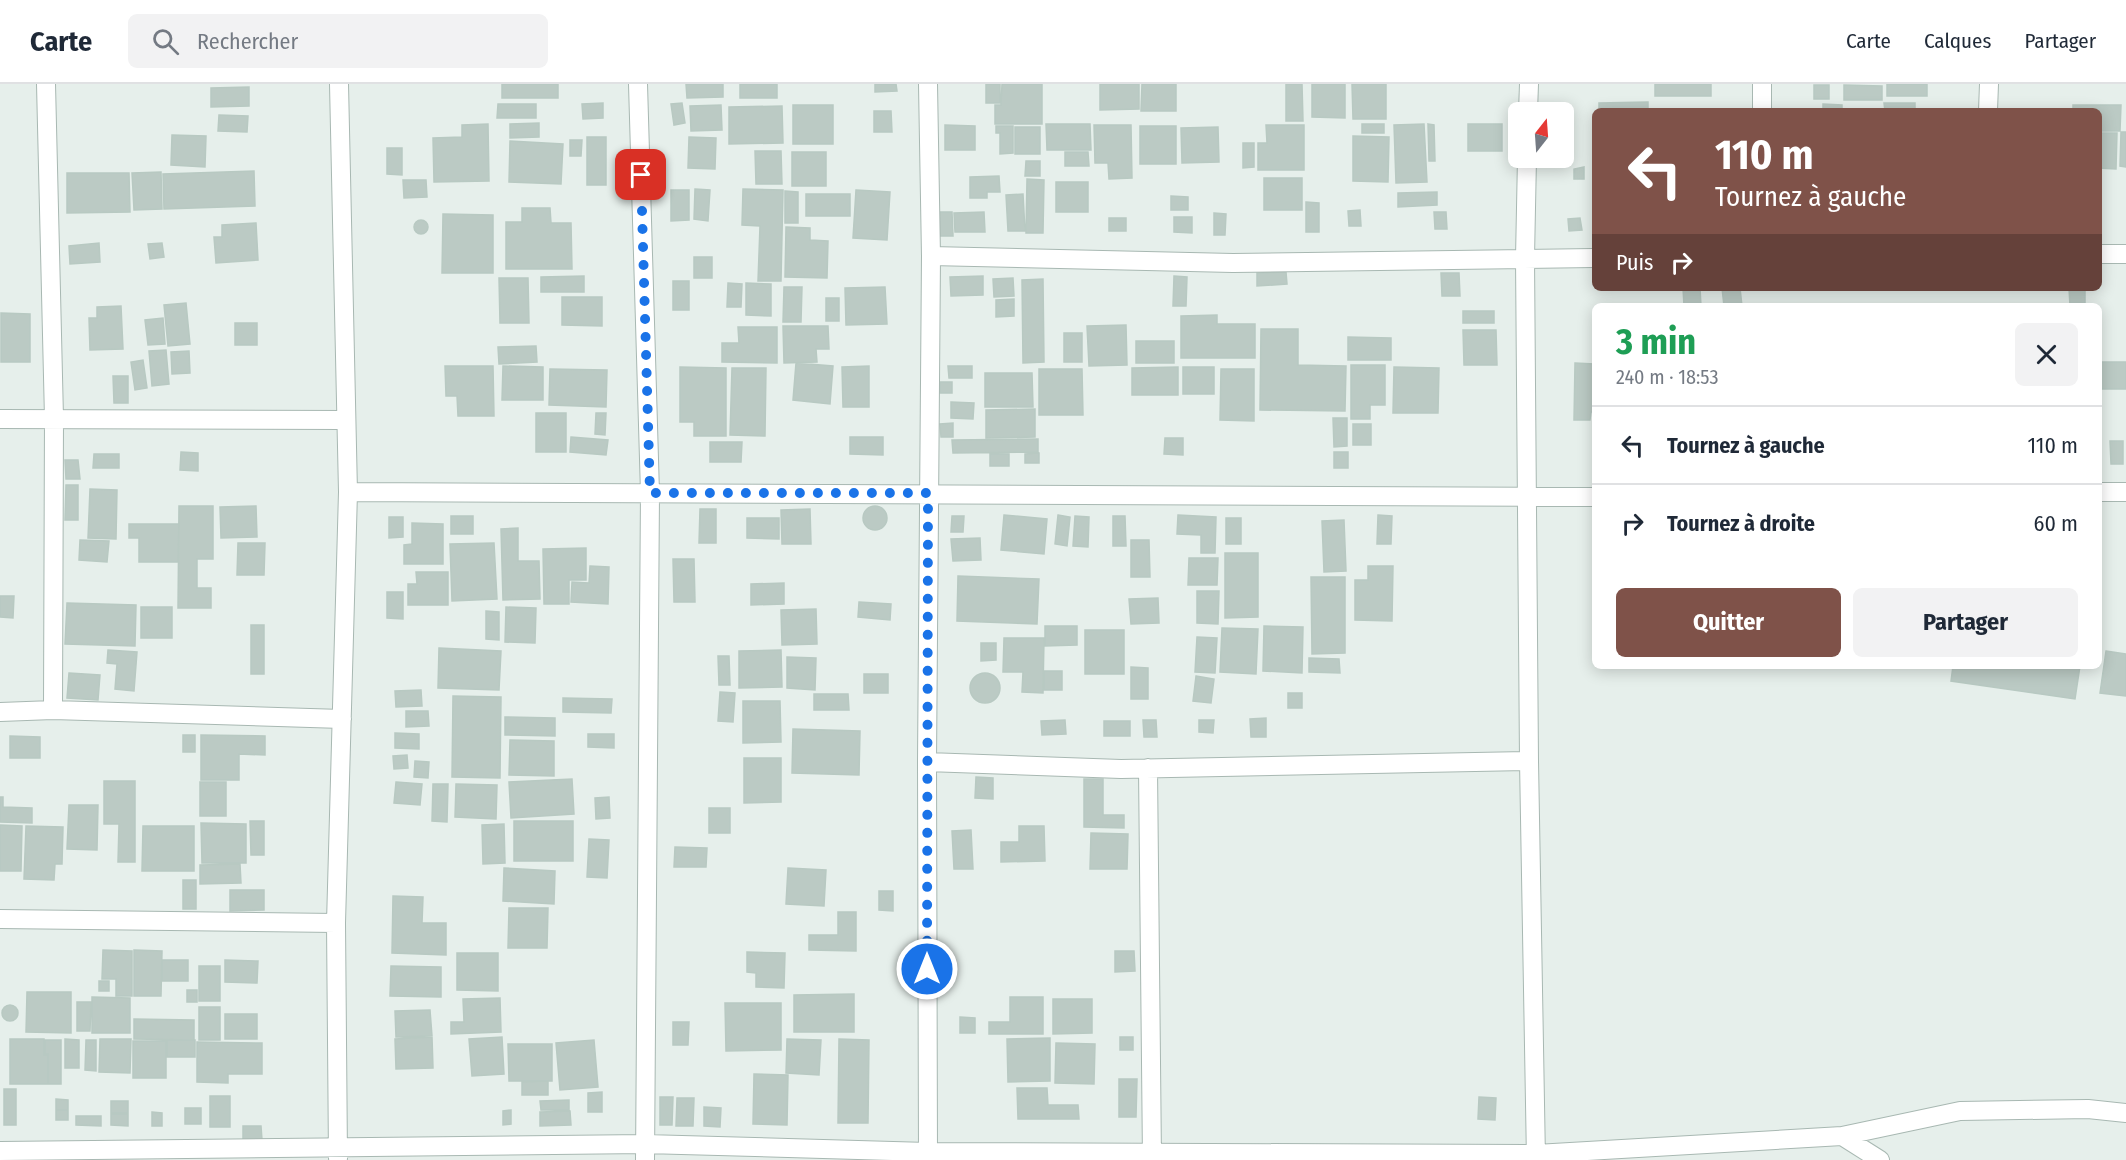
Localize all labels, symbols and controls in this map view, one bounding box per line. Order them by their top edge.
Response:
search box [128,14,548,68]
text: Carte [30,25,92,58]
icon: search [149,25,182,58]
text: Rechercher [197,28,298,55]
text: Carte [1846,28,1891,54]
text: Calques [1924,28,1991,54]
text: Partager [2024,28,2096,54]
north arrow [1508,102,1574,168]
map controls [1508,102,1574,168]
text: 110 m [1715,130,1814,180]
icon: left [1616,132,1694,210]
pin [615,149,666,200]
icon: arrive [624,158,657,191]
text: Tournez à gauche [1715,181,1906,213]
icon: right [1665,246,1698,279]
text: Puis [1616,249,1653,276]
text: 3 min [1616,320,1696,364]
button: close [2015,323,2078,386]
text: 240 m · 18:53 [1616,365,1718,389]
icon: left [1616,429,1649,462]
text: Tournez à gauche [1667,432,1825,459]
text: 110 m [2028,432,2078,459]
icon: right [1616,507,1649,540]
text: Tournez à droite [1667,510,1815,537]
text: 60 m [2034,510,2078,537]
button: Quitter [1616,588,1841,657]
button: Partager [1853,588,2078,657]
position arrow [895,937,959,1001]

